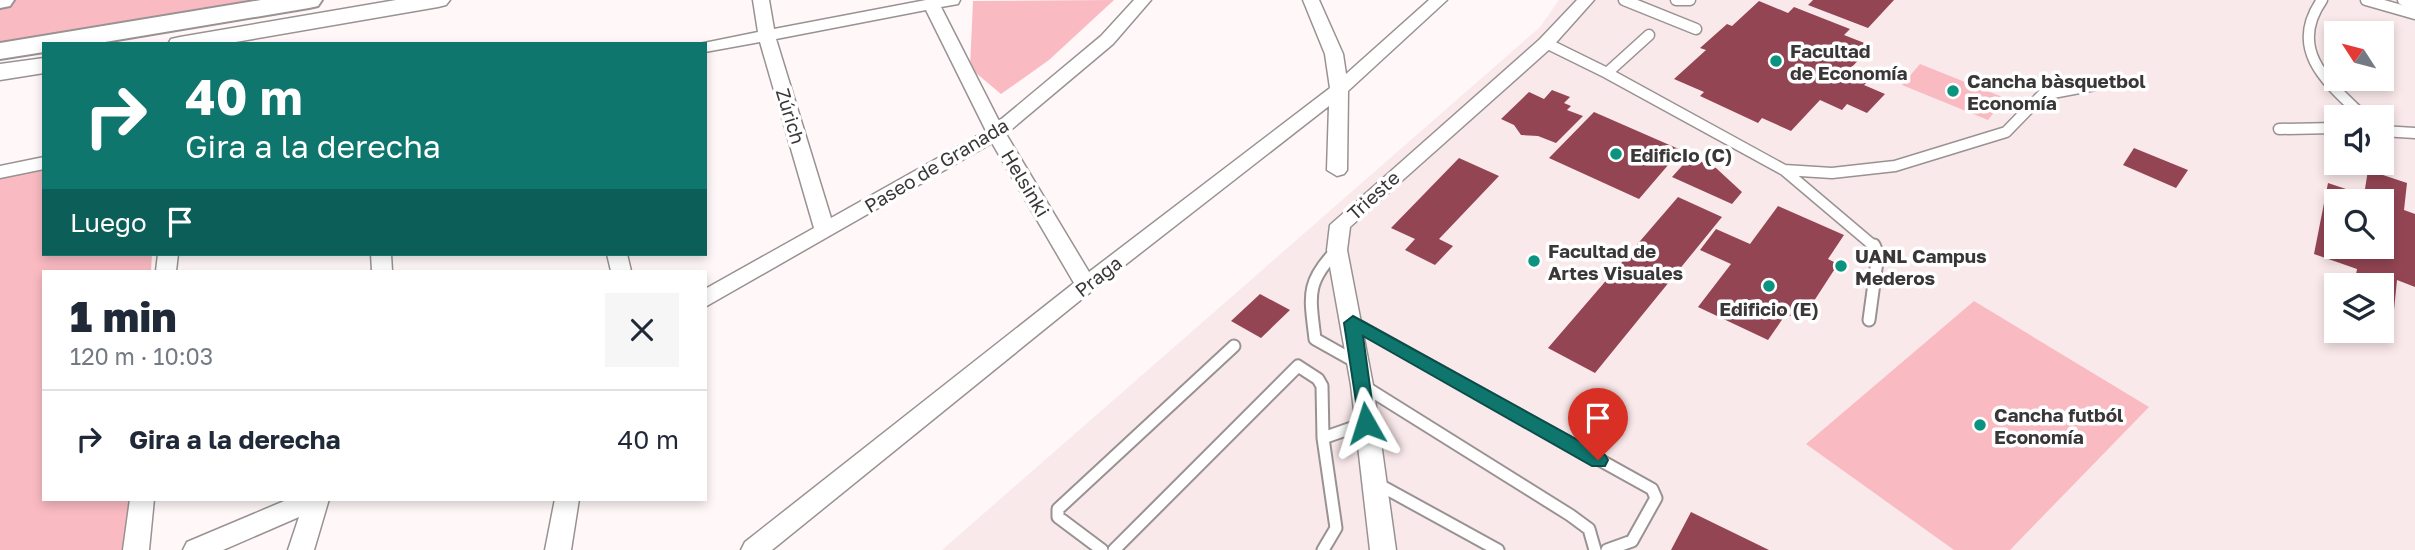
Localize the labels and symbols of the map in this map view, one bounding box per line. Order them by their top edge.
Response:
north arrow [2324,21,2394,91]
place label: Facultad de Economía [1790,39,1907,84]
marker: Facultad de Economía [1768,53,1784,69]
place label: Cancha bàsquetbol Economía [1967,69,2146,114]
marker: Cancha bàsquetbol Economía [1945,83,1961,99]
street label: Zúrich [772,85,810,147]
street label: Paseo de Granada [860,113,1012,217]
place label: EdificIo (C) [1630,143,1732,166]
street label: Helsinki [997,145,1055,221]
marker: EdificIo (C) [1608,146,1624,162]
street label: Trieste [1342,166,1404,224]
place label: Facultad de Artes Visuales [1548,239,1684,284]
place label: UANL Campus Mederos [1855,244,1987,289]
street label: Praga [1070,251,1126,301]
marker: Facultad de Artes Visuales [1526,253,1542,269]
marker: UANL Campus Mederos [1833,258,1849,274]
marker: Edificio (E) [1761,278,1777,294]
place label: Edificio (E) [1719,297,1819,320]
position arrow [1329,386,1403,460]
pin [1568,388,1628,460]
place label: Cancha futból Economía [1994,403,2124,448]
marker: Cancha futból Economía [1972,417,1988,433]

